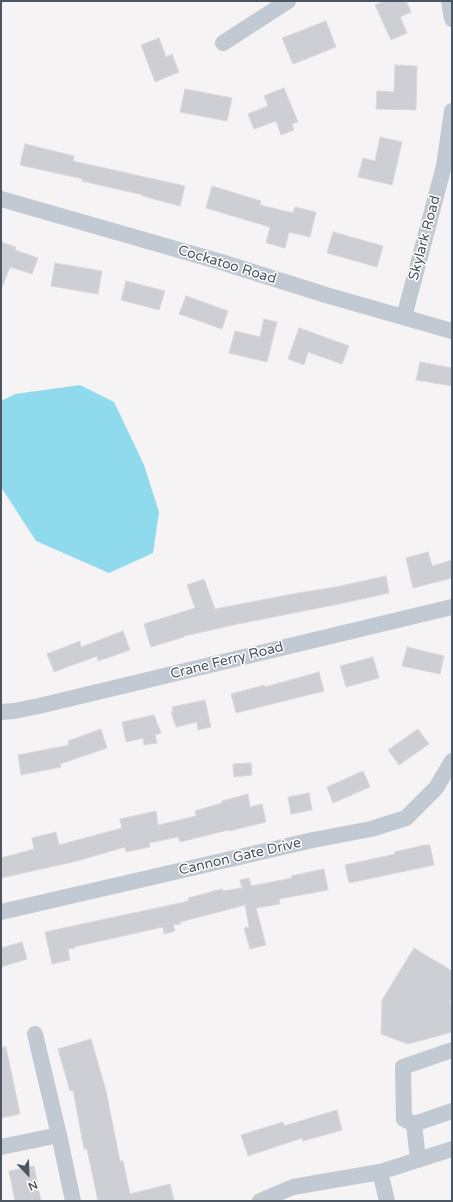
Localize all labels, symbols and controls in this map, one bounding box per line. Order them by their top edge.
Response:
street label: Skylark Road [406,194,444,282]
street label: Cockatoo Road [176,242,278,288]
street label: Crane Ferry Road [169,639,285,683]
street label: Cannon Gate Drive [177,835,303,879]
north arrow [8,1154,48,1194]
text: N [26,1178,39,1193]

